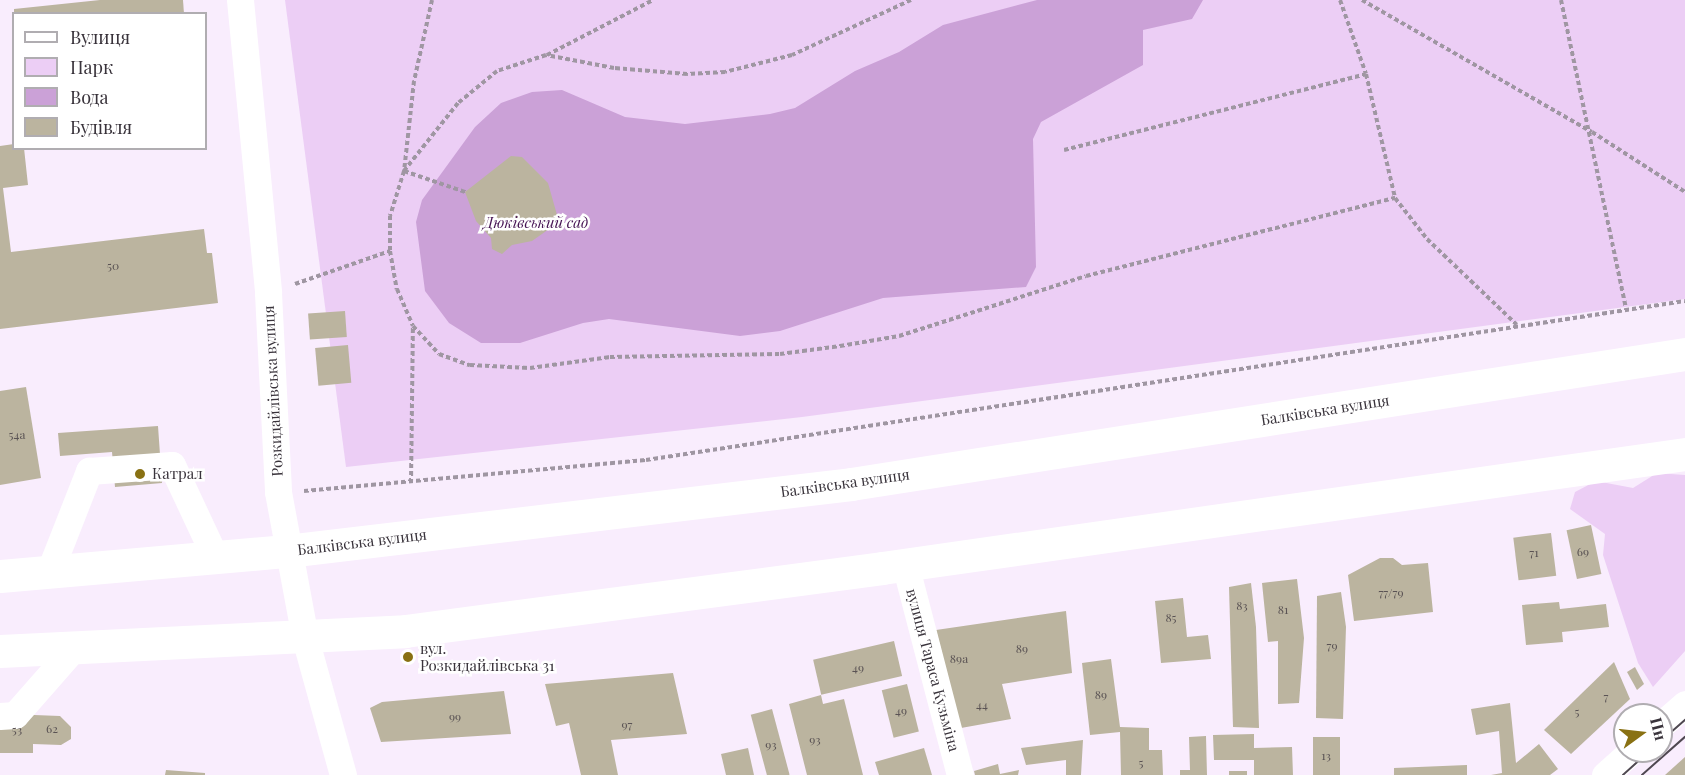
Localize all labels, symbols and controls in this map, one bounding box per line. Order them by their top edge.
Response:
legend [12,12,207,150]
text: Вулиця [70,25,130,49]
text: Парк [70,55,113,79]
text: Вода [70,85,108,109]
text: Будівля [70,115,132,139]
park label: Дюківський сад [484,214,588,232]
house number: 50 [107,259,119,273]
street label: Розкидайлівська вулиця [260,305,286,477]
street label: Балківська вулиця [1259,391,1391,429]
house number: 54а [9,428,25,442]
place label: Катрал [152,465,203,483]
street label: Балківська вулиця [779,465,911,501]
marker: Катрал [133,467,147,481]
street label: Балківська вулиця [296,525,428,559]
house number: 69 [1577,545,1589,559]
house number: 71 [1529,546,1539,560]
house number: 77/79 [1378,586,1404,600]
street label: вулиця Тараса Кузьміна [903,587,963,753]
house number: 83 [1236,599,1248,613]
house number: 81 [1278,603,1288,617]
house number: 85 [1165,611,1177,625]
place label: вул. Розкидайлiвська 31 [420,639,555,674]
house number: 79 [1327,639,1337,653]
house number: 89 [1016,642,1028,656]
marker: вул. Розкидайлiвська 31 [401,650,415,664]
house number: 89а [950,652,968,666]
house number: 49 [852,661,864,675]
house number: 89 [1095,688,1107,702]
house number: 7 [1604,690,1608,704]
house number: 44 [976,698,988,712]
north arrow [1613,703,1673,763]
house number: 49 [895,704,907,718]
house number: 5 [1575,705,1579,719]
house number: 99 [449,710,461,724]
text: Пн [1646,715,1672,743]
house number: 97 [622,718,632,732]
house number: 62 [46,722,58,736]
house number: 53 [12,723,22,737]
house number: 93 [809,733,821,747]
house number: 93 [765,738,777,752]
house number: 13 [1321,749,1331,763]
house number: 5 [1139,756,1143,770]

